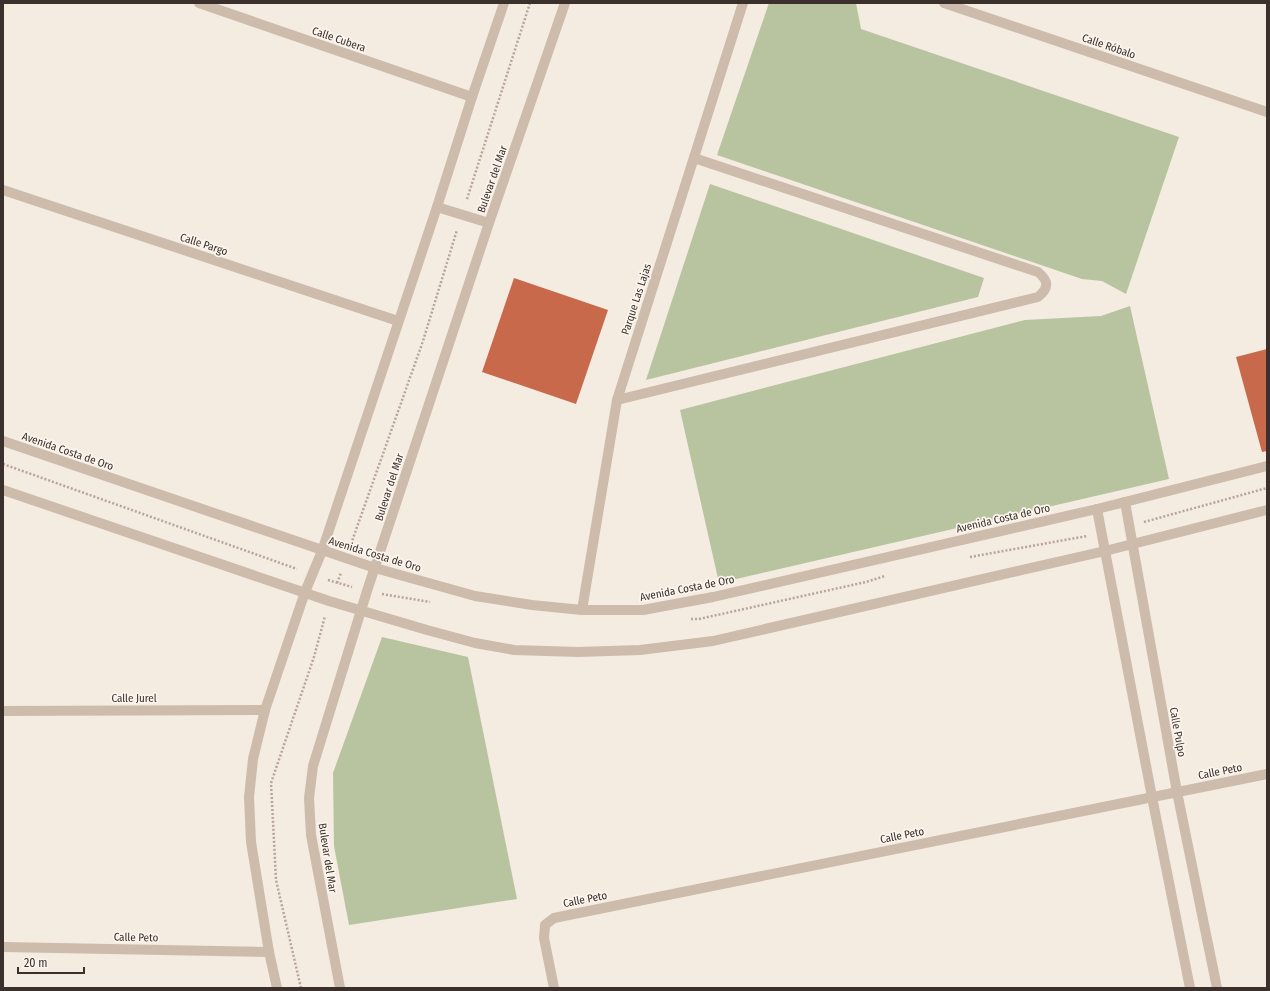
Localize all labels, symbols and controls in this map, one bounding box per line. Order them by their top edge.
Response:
street label: Calle Cubera [310,24,367,55]
street label: Calle Róbalo [1080,31,1138,62]
street label: Bulevar del Mar [475,144,510,215]
street label: Calle Pargo [178,231,230,258]
street label: Parque Las Lajas [619,262,654,336]
street label: Avenida Costa de Oro [20,430,116,473]
street label: Bulevar del Mar [372,452,407,523]
street label: Avenida Costa de Oro [955,501,1052,536]
street label: Avenida Costa de Oro [327,534,423,575]
street label: Avenida Costa de Oro [639,573,736,604]
street label: Calle Jurel [111,692,157,705]
street label: Calle Pulpo [1167,706,1188,758]
street label: Calle Peto [1197,761,1243,782]
street label: Bulevar del Mar [316,822,339,894]
street label: Calle Peto [879,825,925,846]
street label: Calle Peto [562,889,608,910]
street label: Calle Peto [114,931,159,944]
scale bar [18,949,84,975]
text: 20 m [24,956,48,970]

